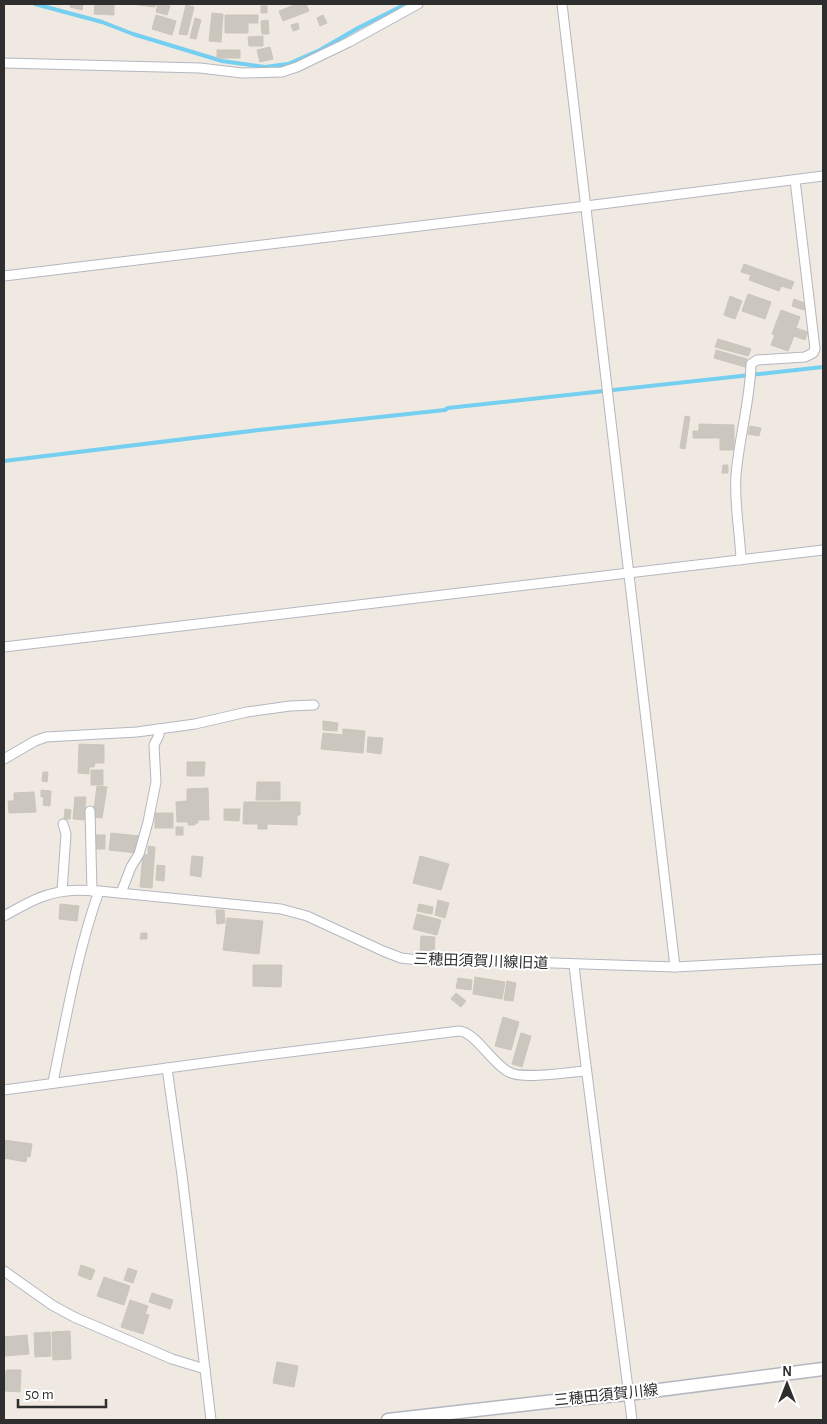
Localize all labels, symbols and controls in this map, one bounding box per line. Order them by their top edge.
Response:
street label: 三穂田須賀川線旧道 [413,951,549,971]
north arrow [762,1359,812,1409]
text: N [782,1365,792,1379]
scale bar [18,1376,105,1408]
street label: 三穂田須賀川線 [553,1382,659,1408]
text: 50 m [25,1387,54,1402]

